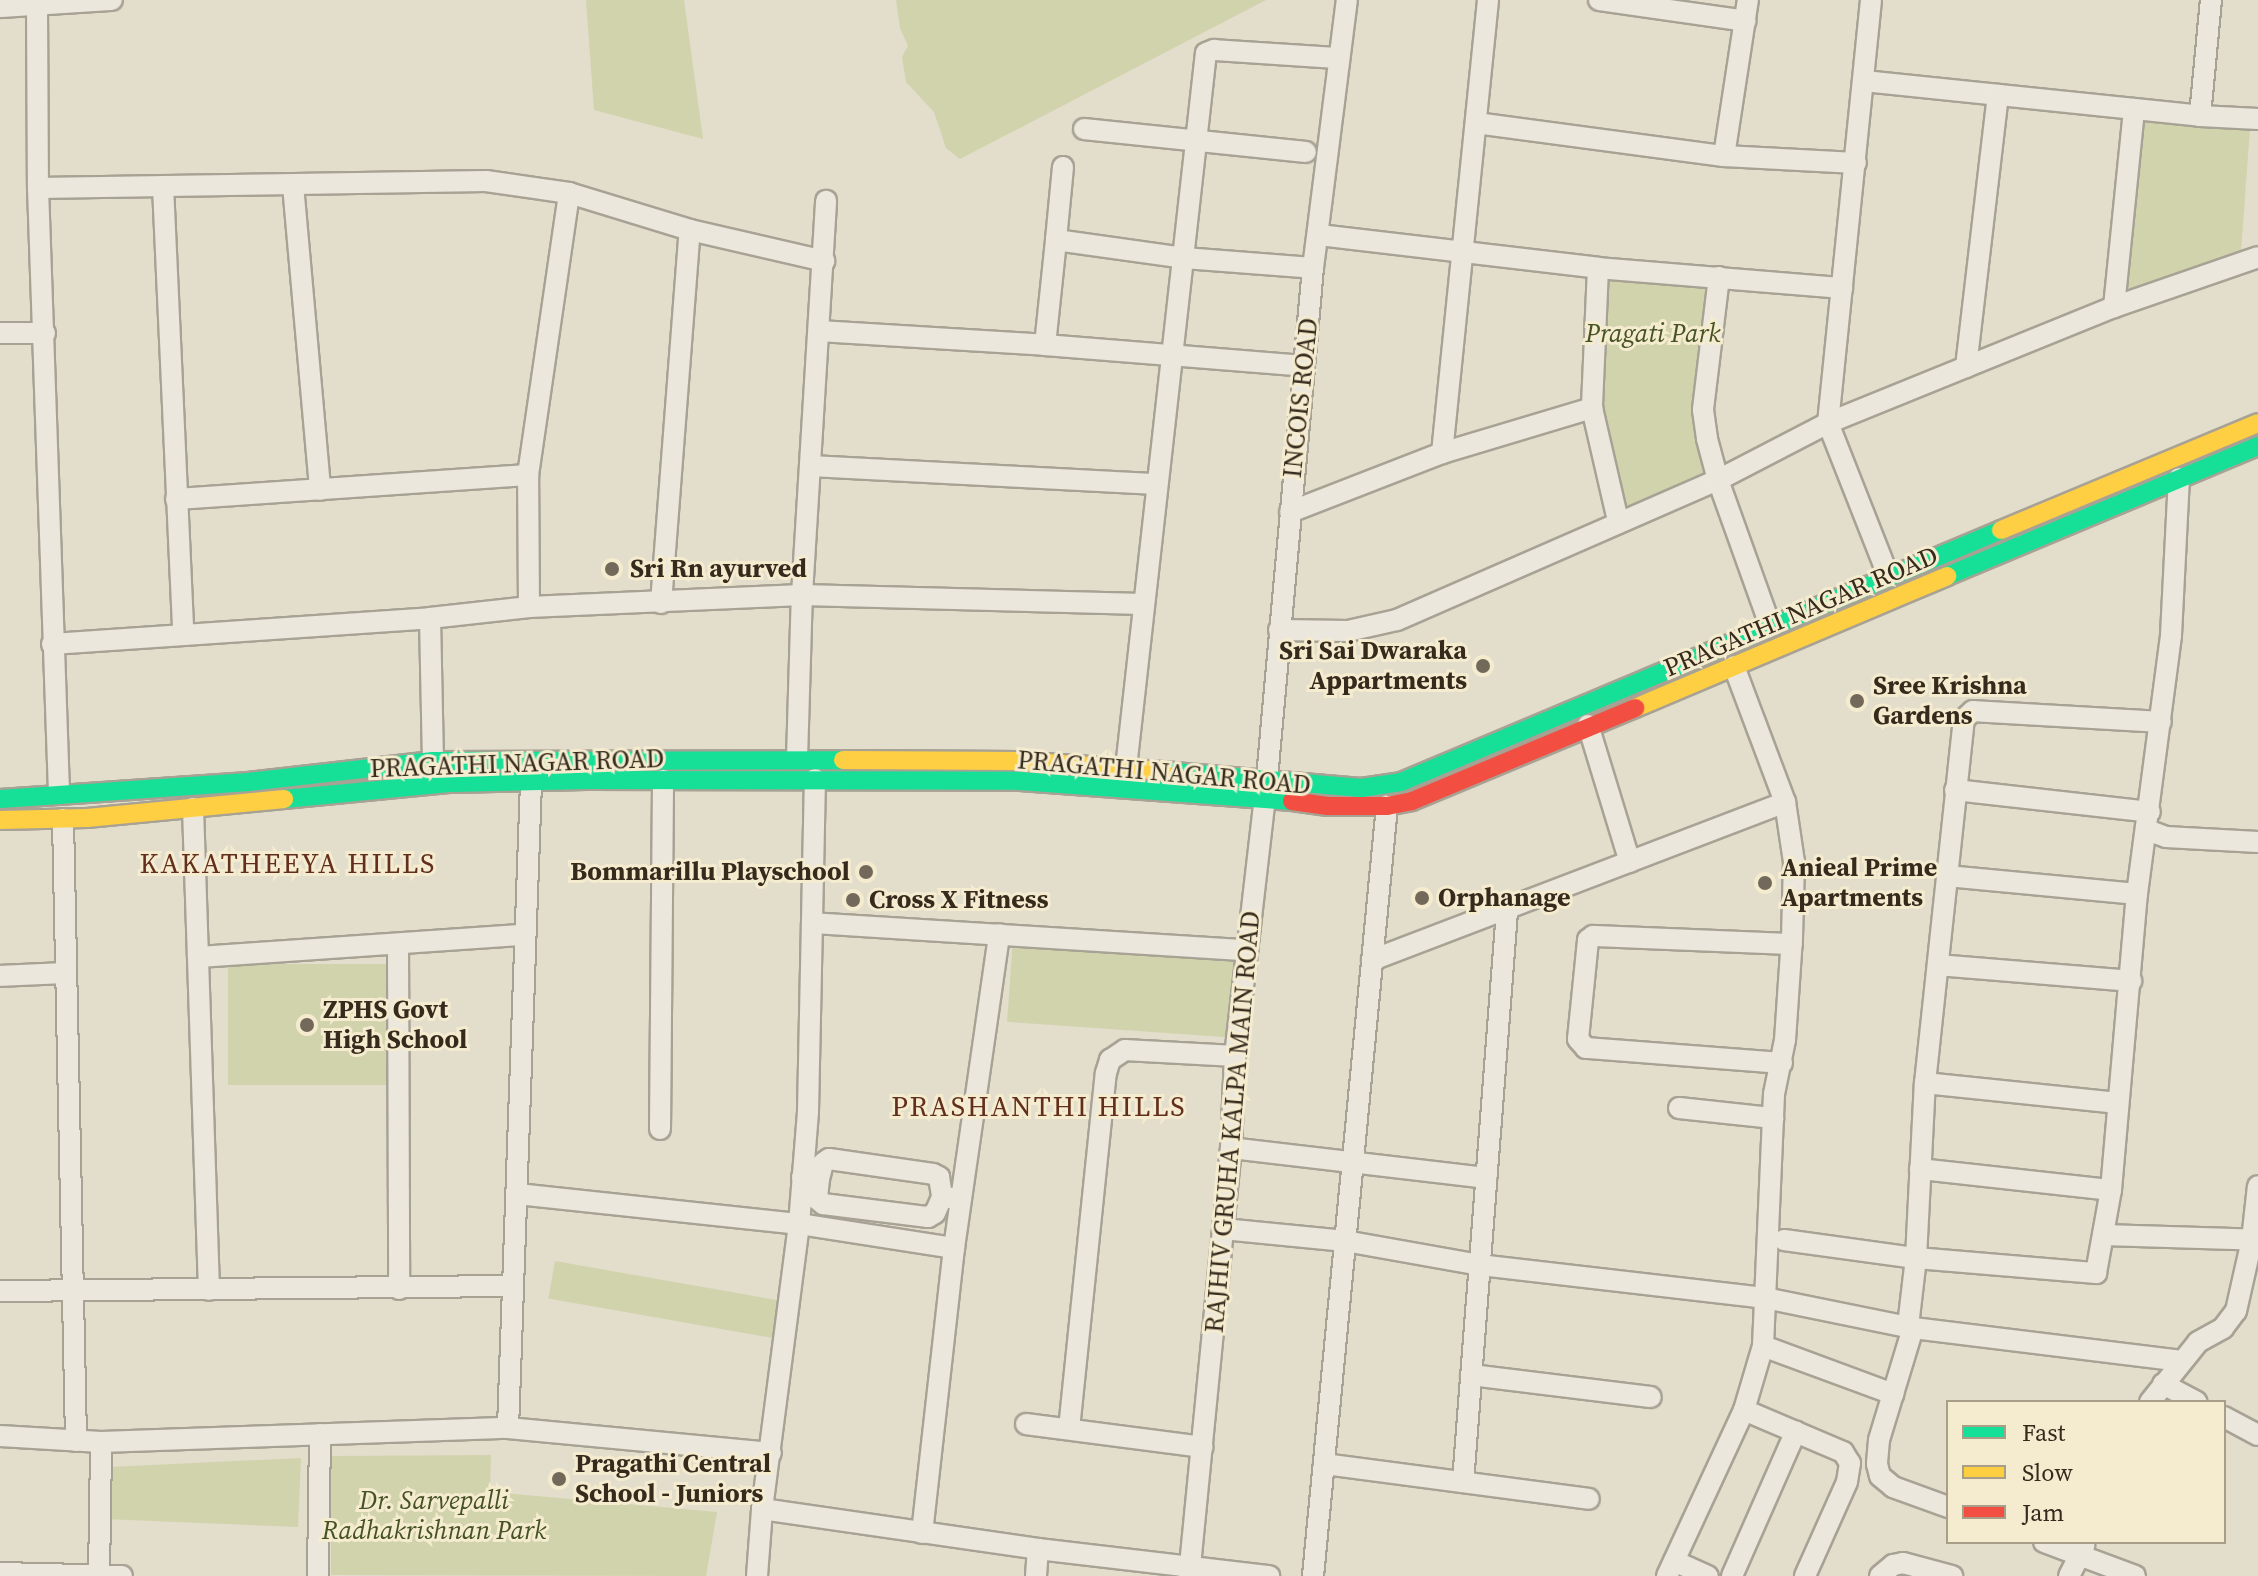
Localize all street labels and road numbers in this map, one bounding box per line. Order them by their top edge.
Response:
street label: INCOIS ROAD [1277,316,1325,480]
street label: PRAGATHI NAGAR ROAD [1659,540,1943,684]
street label: PRAGATHI NAGAR ROAD [369,743,665,785]
street label: PRAGATHI NAGAR ROAD [1016,745,1312,801]
street label: RAJHIV GRUHA KALPA MAIN ROAD [1199,909,1267,1335]

